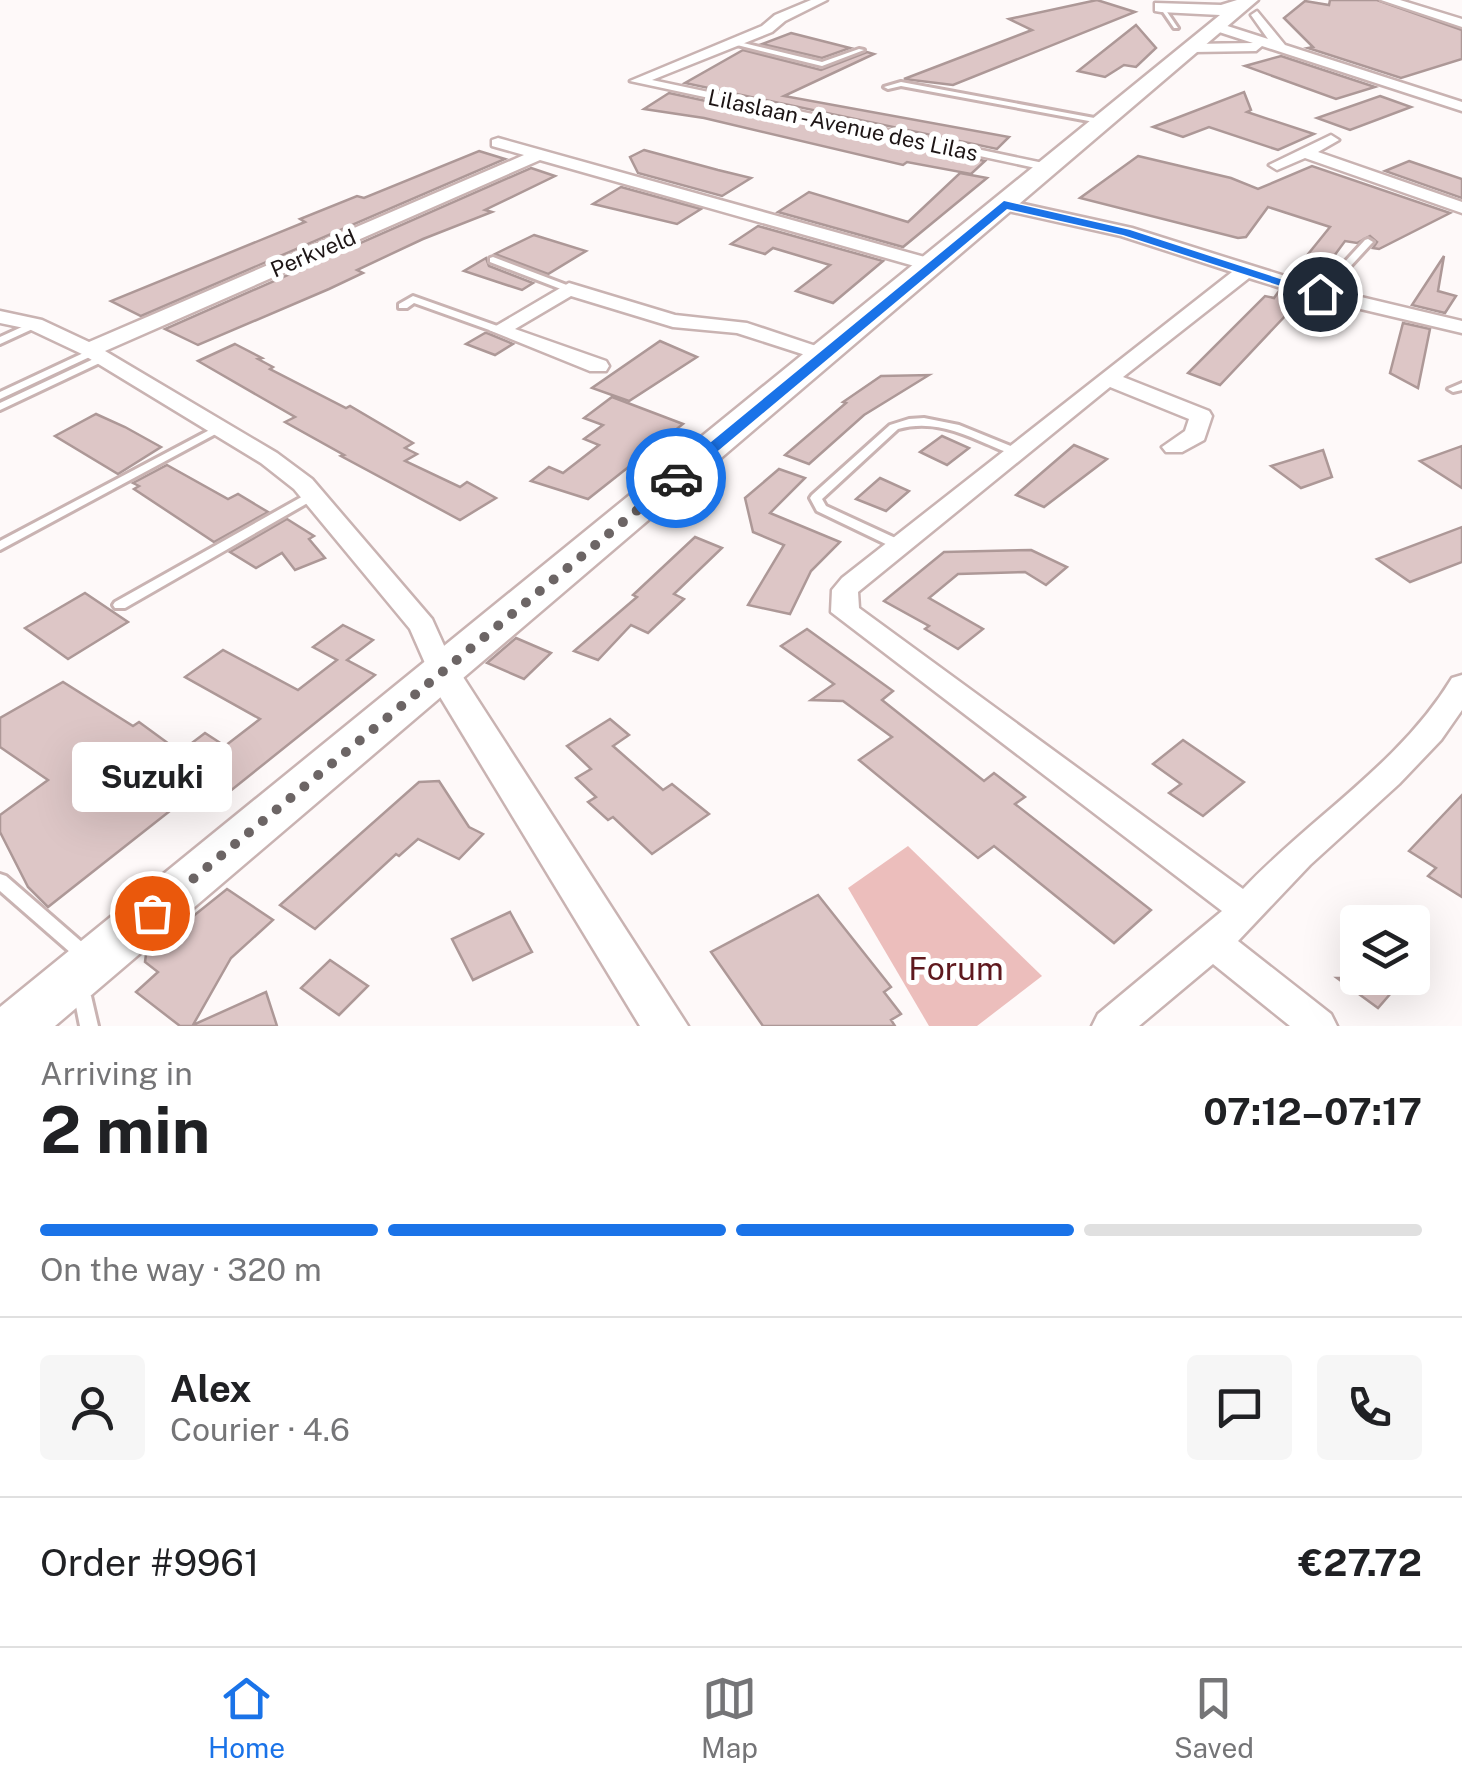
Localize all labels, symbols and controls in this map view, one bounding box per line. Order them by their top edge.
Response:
street label: Lilaslaan - Avenue des Lilas [706,84,980,166]
street label: Perkveld [266,223,360,283]
pin [1278,252,1363,337]
icon: home [1293,267,1348,322]
courier [626,428,726,528]
icon: car [649,451,704,506]
callout: Suzuki [72,743,232,813]
text: Suzuki [100,758,204,795]
pin [110,871,195,956]
icon: bag [125,886,180,941]
map controls [1340,905,1430,995]
button: layers [1340,905,1430,995]
park label: Forum [908,950,1004,987]
text: Arriving in [40,1055,193,1092]
text: 07:12–07:17 [1203,1089,1422,1134]
text: 2 min [40,1091,210,1168]
text: On the way · 320 m [40,1251,322,1288]
button: person [40,1355,145,1460]
button: chat [1187,1355,1292,1460]
button: phone [1317,1355,1422,1460]
text: Alex [170,1366,252,1411]
text: Courier · 4.6 [170,1411,350,1448]
text: Order #9961 [40,1540,259,1585]
text: €27.72 [1298,1540,1422,1585]
tab: Home [208,1671,285,1764]
tab: Map [701,1671,758,1764]
tab: Saved [1174,1671,1254,1764]

